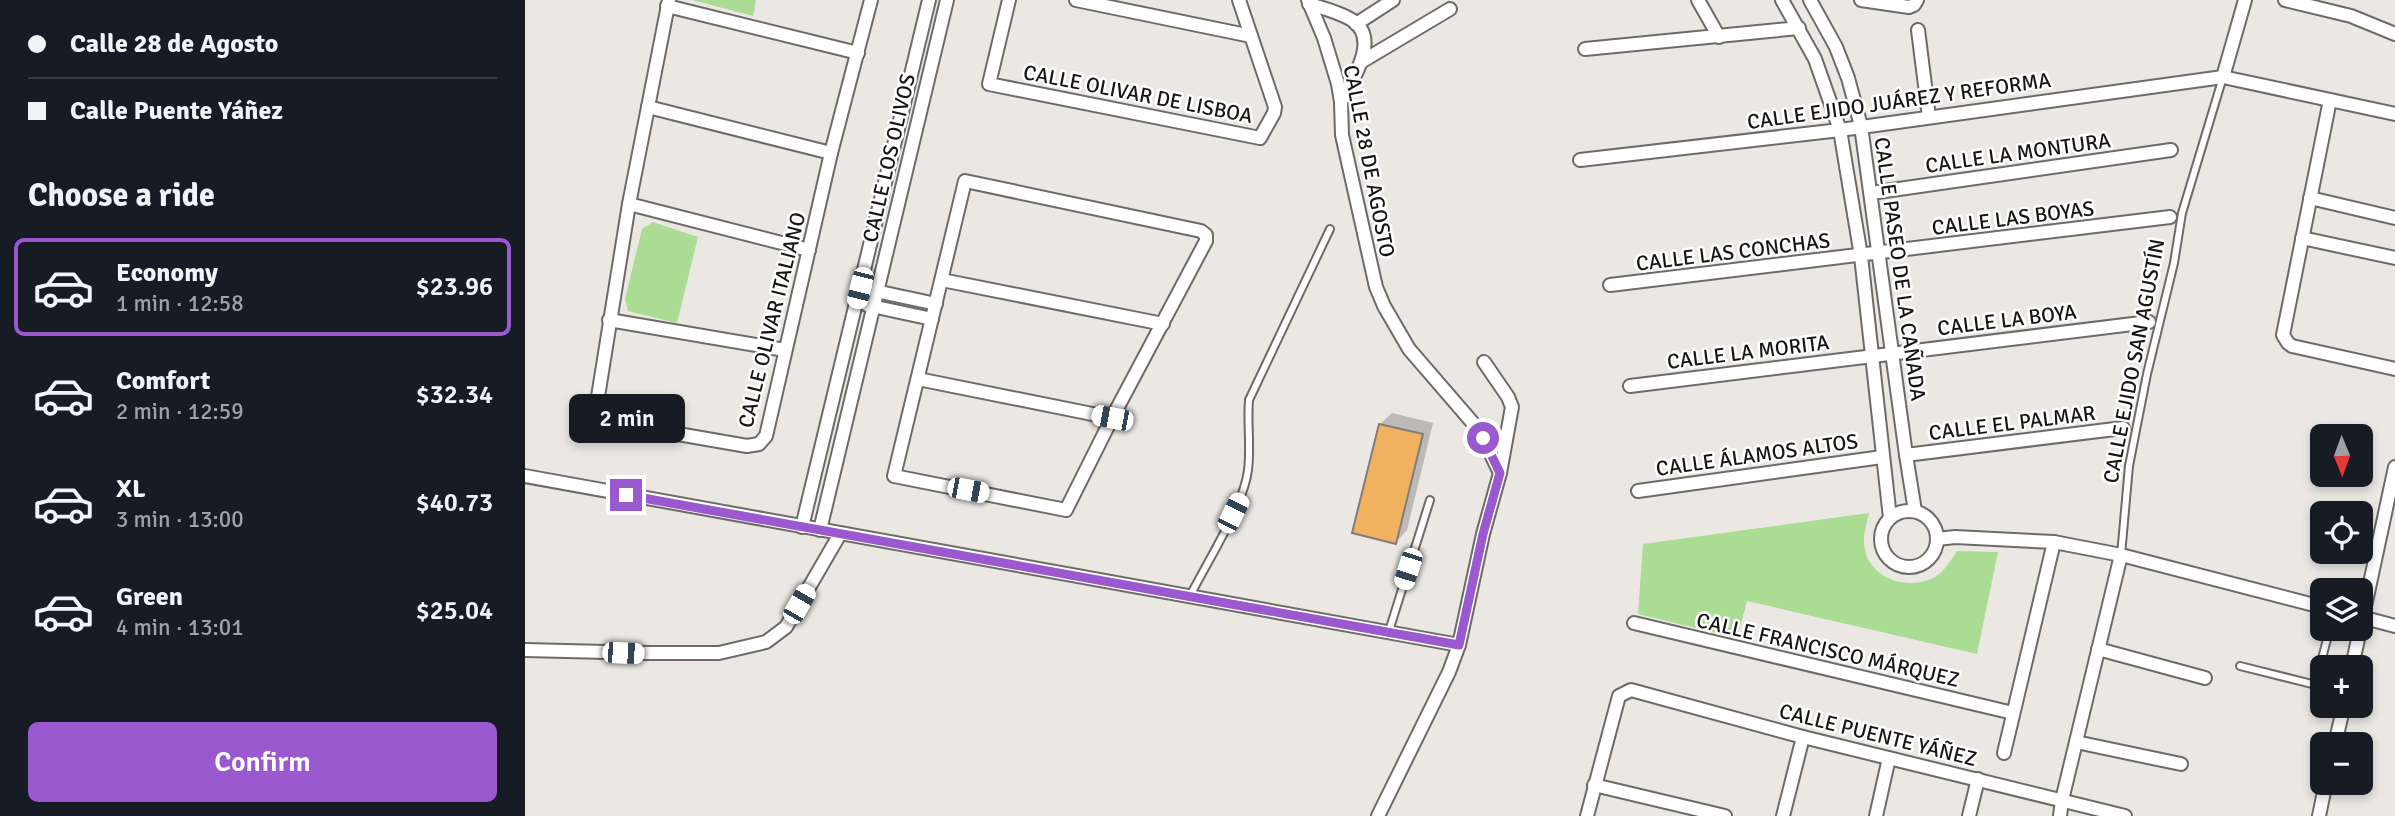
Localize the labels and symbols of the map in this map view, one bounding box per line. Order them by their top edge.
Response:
street label: CALLE OLIVAR DE LISBOA [1021,59,1255,129]
street label: CALLE 28 DE AGOSTO [1338,63,1400,259]
street label: CALLE EJIDO JUÁREZ Y REFORMA [1745,67,2053,135]
street label: CALLE LOS OLIVOS [857,71,921,245]
street label: CALLE LA MONTURA [1924,127,2112,179]
street label: CALLE PASEO DE LA CAÑADA [1869,136,1931,403]
street label: CALLE LAS BOYAS [1930,195,2096,241]
street label: CALLE OLIVAR ITALIANO [733,210,811,430]
street label: CALLE LAS CONCHAS [1634,227,1832,277]
street label: CALLE EJIDO SAN AGUSTÍN [2098,237,2170,485]
car [845,265,876,311]
street label: CALLE LA BOYA [1936,299,2078,341]
street label: CALLE LA MORITA [1665,329,1831,375]
callout: 2 min [568,393,684,442]
street label: CALLE EL PALMAR [1927,400,2097,446]
car [1090,404,1135,432]
route start [1467,422,1499,454]
north arrow [2310,424,2373,486]
street label: CALLE ÁLAMOS ALTOS [1654,428,1860,482]
car [946,476,991,504]
route end [610,479,642,511]
car [1215,490,1252,536]
car [1392,546,1425,592]
car [780,581,819,627]
street label: CALLE FRANCISCO MÁRQUEZ [1694,607,1962,693]
car [602,642,645,664]
street label: CALLE PUENTE YÁÑEZ [1776,698,1980,772]

